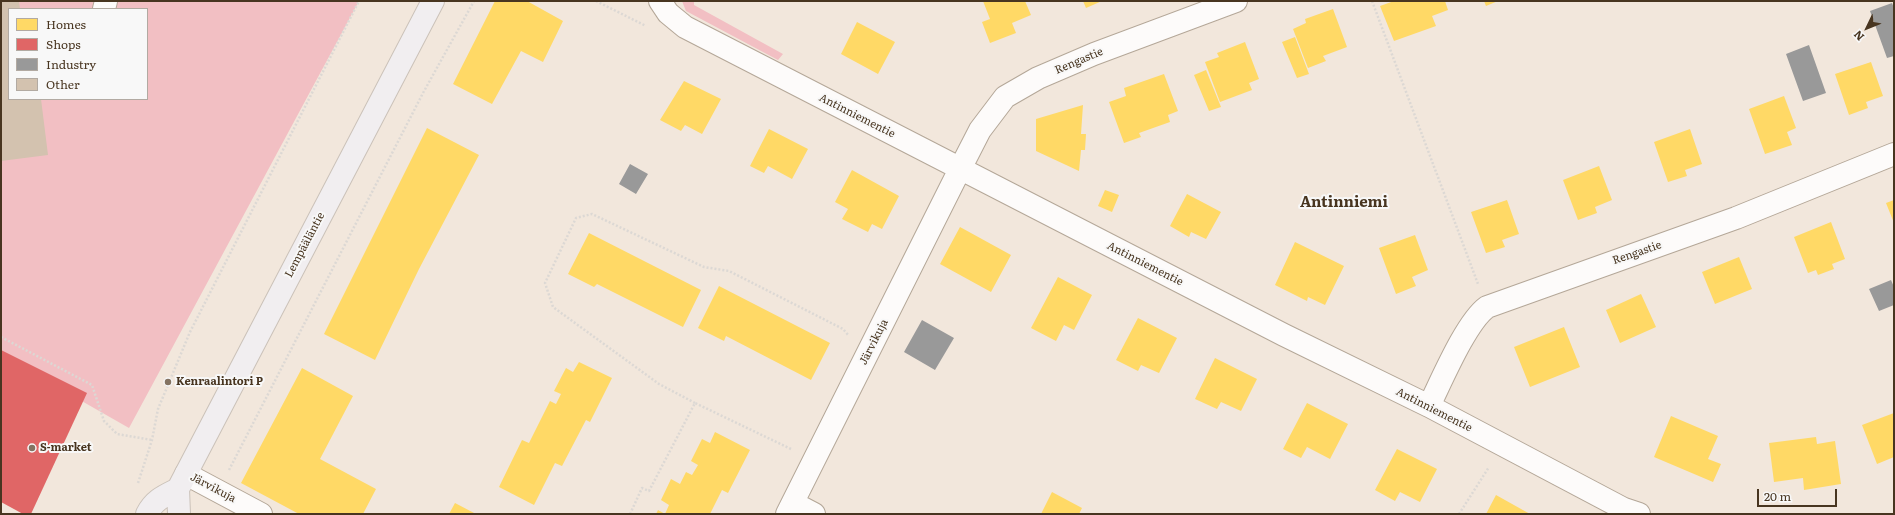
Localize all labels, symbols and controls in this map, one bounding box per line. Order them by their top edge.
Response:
legend [8,8,148,100]
north arrow [1847,8,1887,48]
text: Homes [46,15,86,33]
text: N [1849,27,1867,45]
text: Shops [46,35,81,53]
street label: Rengastie [1053,45,1105,77]
text: Industry [46,55,96,73]
text: Other [46,75,80,93]
street label: Antinniementie [817,91,897,141]
district label: Antinniemi [1300,194,1388,212]
street label: Lempääläntie [282,210,328,280]
street label: Rengastie [1611,238,1663,268]
street label: Antinniementie [1105,239,1185,289]
street label: Järvikuja [857,317,891,367]
place label: Kenraalintori P [176,375,263,389]
marker: Kenraalintori P [163,377,173,387]
street label: Antinniementie [1394,385,1474,435]
place label: S-market [40,441,92,455]
marker: S-market [27,443,37,453]
street label: Järvikuja [188,471,238,505]
scale bar [1759,481,1839,507]
text: 20 m [1764,487,1791,505]

